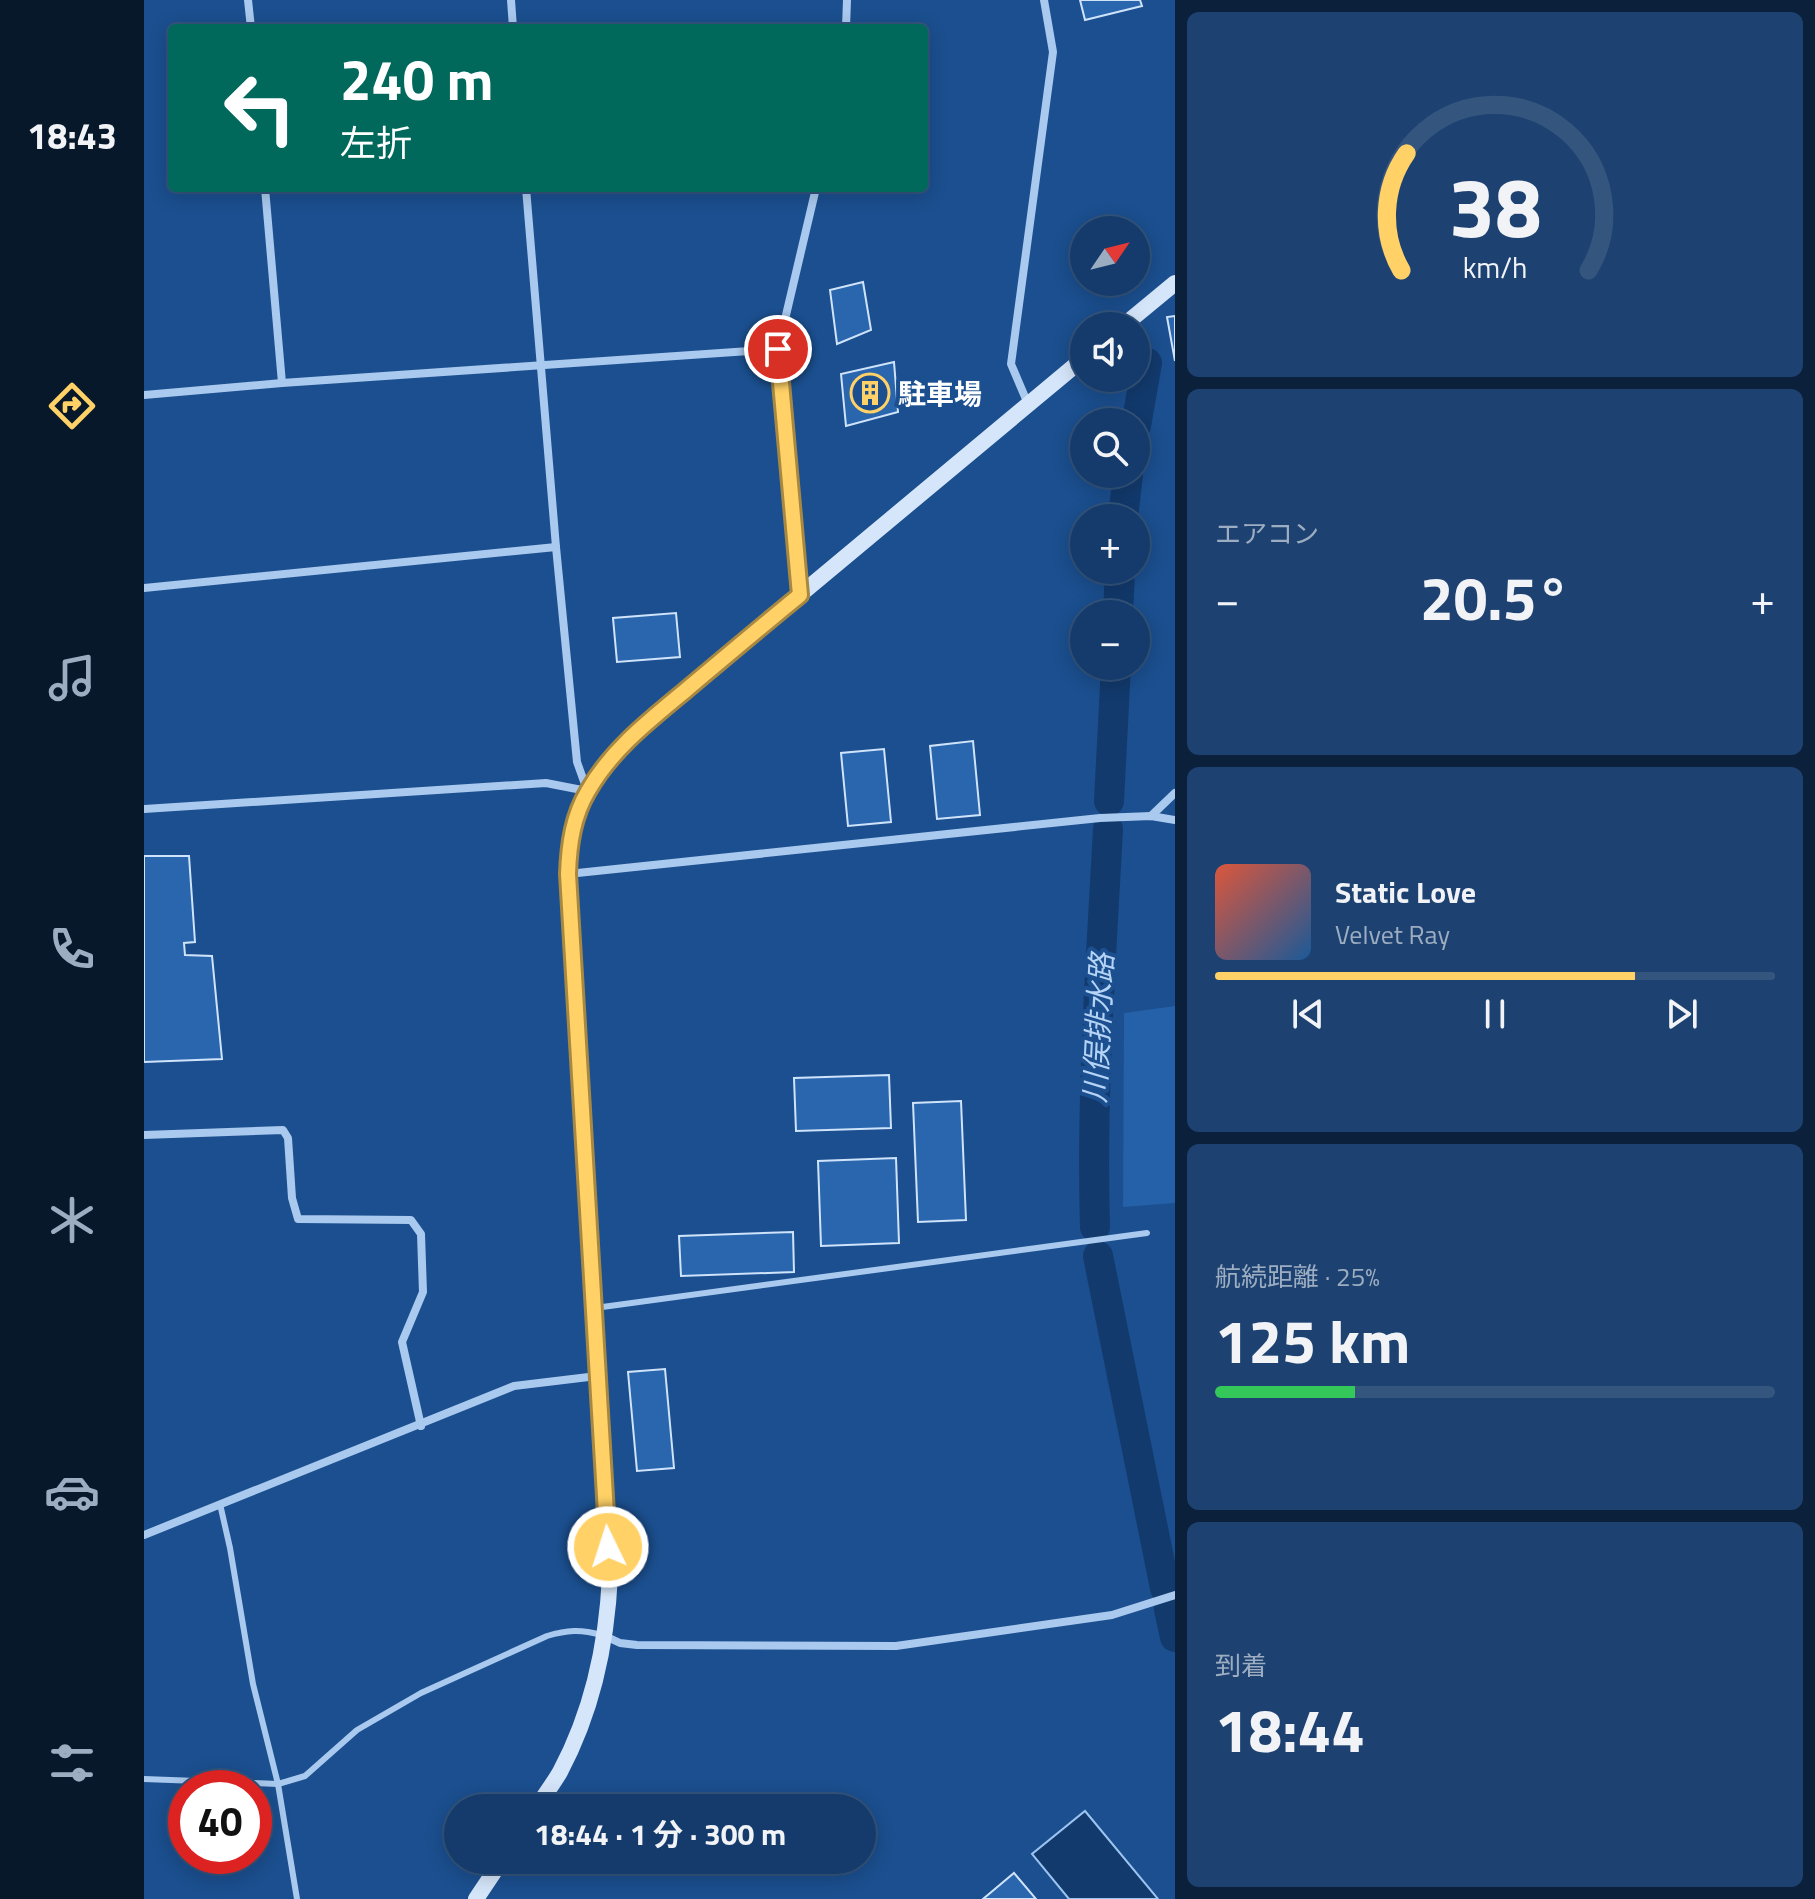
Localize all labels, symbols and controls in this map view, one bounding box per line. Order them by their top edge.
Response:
text: 240 m [340,37,493,122]
icon: left [208,56,312,160]
text: 18:43 [27,108,117,163]
text: 左折 [340,115,412,170]
text: 38 [1448,142,1542,268]
north arrow [1070,216,1150,296]
map controls [1070,216,1150,680]
text: km/h [1463,246,1527,289]
button: sound [1070,312,1150,392]
pin [744,315,812,383]
icon: arrive [756,327,800,371]
building icon: 駐車場 [849,372,891,414]
place label: 駐車場 [898,372,982,415]
icon: directions [44,378,100,434]
button: search [1070,408,1150,488]
button: + [1070,504,1150,584]
text: エアコン [1215,514,1319,553]
text: 20.5° [1420,552,1570,643]
text: − [1215,565,1240,632]
text: + [1750,565,1775,632]
button: − [1070,600,1150,680]
icon: music [44,650,100,706]
text: Static Love [1335,869,1476,915]
text: Velvet Ray [1335,915,1450,954]
icon: phone [44,921,100,977]
water label: 川俣排水路 [1071,949,1125,1104]
icon: previous [1286,992,1330,1036]
icon: pause [1473,992,1517,1036]
icon: next [1660,992,1704,1036]
icon: climate [44,1192,100,1248]
text: 航続距離 · 25% [1215,1257,1380,1296]
text: 125 km [1215,1295,1410,1386]
icon: car [44,1464,100,1520]
position arrow [566,1505,650,1589]
text: 到着 [1215,1646,1267,1685]
text: 18:44 [1215,1684,1365,1775]
icon: filters [44,1735,100,1791]
speed limit sign: 40 [168,1770,272,1874]
text: 18:44 · 1 分 · 300 m [534,1811,786,1857]

